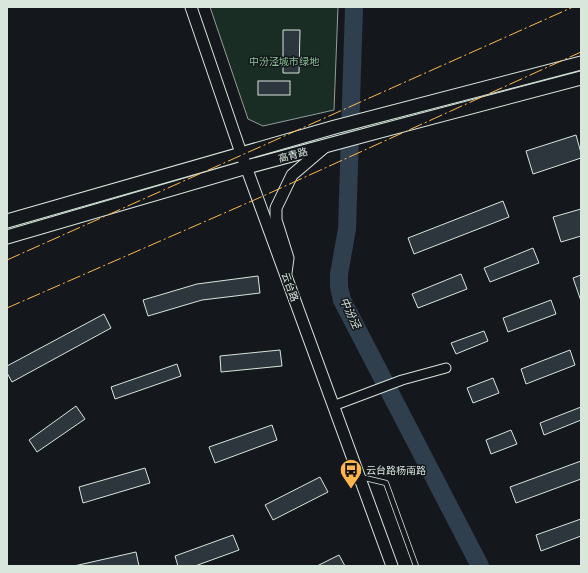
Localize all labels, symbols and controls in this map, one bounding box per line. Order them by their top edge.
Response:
park label: 中汾泾城市绿地 [249,56,320,67]
street label: 高青路 [277,146,309,164]
street label: 云台路 [280,271,300,303]
water label: 中汾泾 [337,295,363,332]
bus stop icon: 云台路杨南路 [338,457,364,490]
place label: 云台路杨南路 [366,465,426,476]

